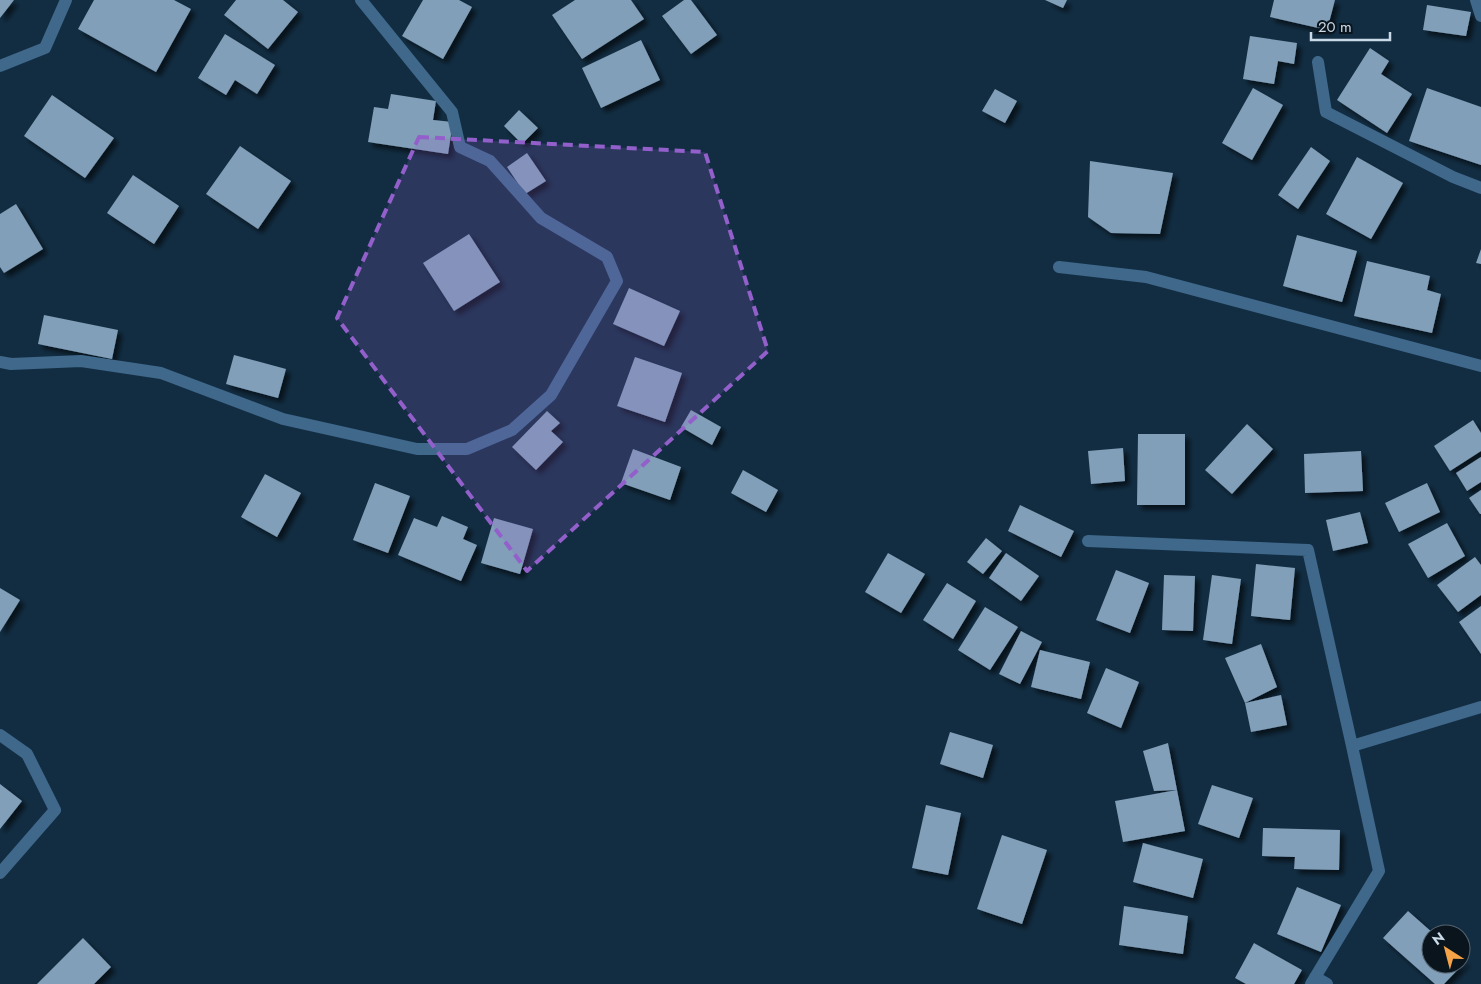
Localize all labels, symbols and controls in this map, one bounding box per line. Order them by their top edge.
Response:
scale bar [1311,10,1390,42]
text: 20 m [1318,16,1352,38]
north arrow [1421,924,1471,974]
text: N [1428,927,1449,950]

